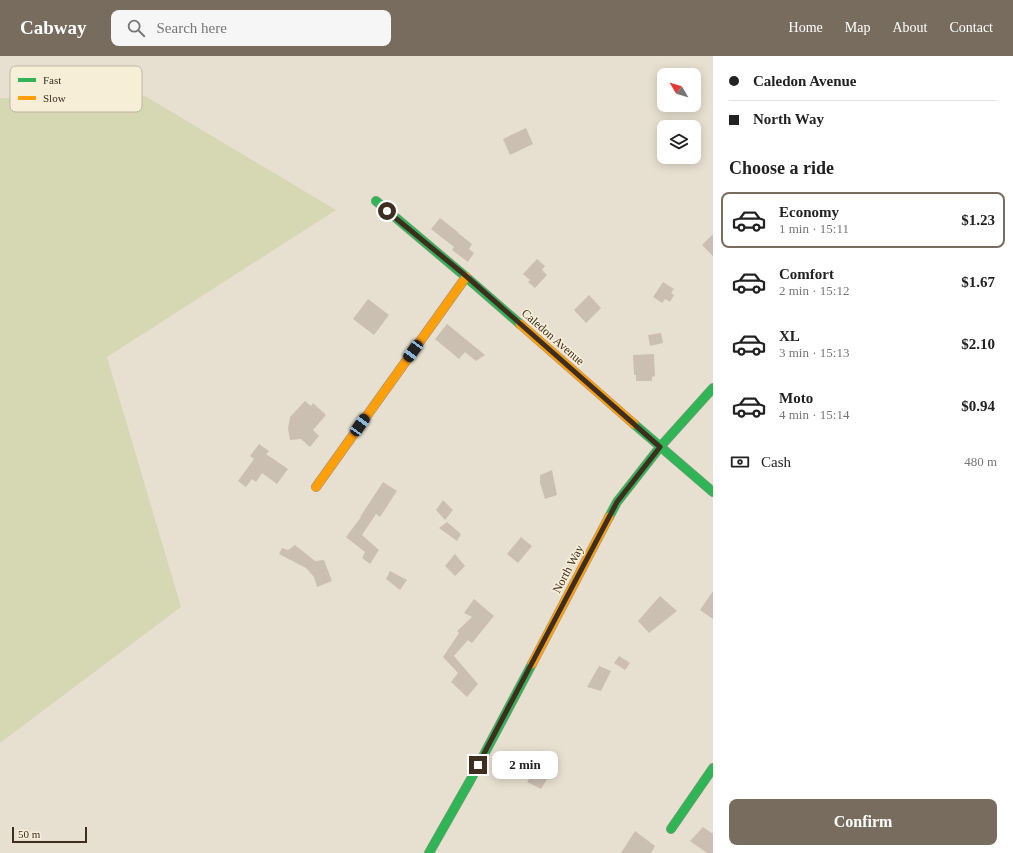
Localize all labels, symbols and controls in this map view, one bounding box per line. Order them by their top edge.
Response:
search box [111,10,391,46]
text: Cabway [20,17,87,38]
icon: search [125,17,147,39]
text: Search here [157,20,227,36]
text: Home [789,20,823,35]
text: Map [845,20,870,35]
text: About [892,20,927,35]
text: Contact [949,20,993,35]
legend [10,66,142,112]
north arrow [657,68,701,112]
map controls [657,68,701,164]
text: Caledon Avenue [753,73,856,89]
text: Fast [43,74,61,86]
text: Slow [43,92,66,104]
text: North Way [753,111,824,127]
button: layers [657,120,701,164]
text: Choose a ride [729,158,834,178]
route start [378,202,396,220]
icon: car [731,202,767,238]
text: Economy [779,204,839,220]
text: $1.23 [961,212,995,228]
text: 1 min · 15:11 [779,221,849,236]
icon: car [731,264,767,300]
text: Comfort [779,266,834,282]
text: $1.67 [961,274,995,290]
text: 2 min · 15:12 [779,283,849,298]
street label: Caledon Avenue [519,306,587,368]
icon: car [731,326,767,362]
text: XL [779,328,800,344]
text: $2.10 [961,336,995,352]
car [401,338,425,364]
text: 3 min · 15:13 [779,345,849,360]
icon: car [731,388,767,424]
text: Moto [779,390,813,406]
text: $0.94 [961,398,995,414]
text: 4 min · 15:14 [779,407,849,422]
car [348,412,372,438]
icon: cash [729,451,751,473]
text: Cash [761,454,791,470]
text: 480 m [964,454,997,469]
street label: North Way [549,543,587,595]
callout: 2 min [492,751,558,779]
route end [469,756,487,774]
text: 2 min [509,757,541,772]
button: Confirm [729,799,997,845]
scale bar [12,825,87,844]
text: 50 m [18,828,40,840]

